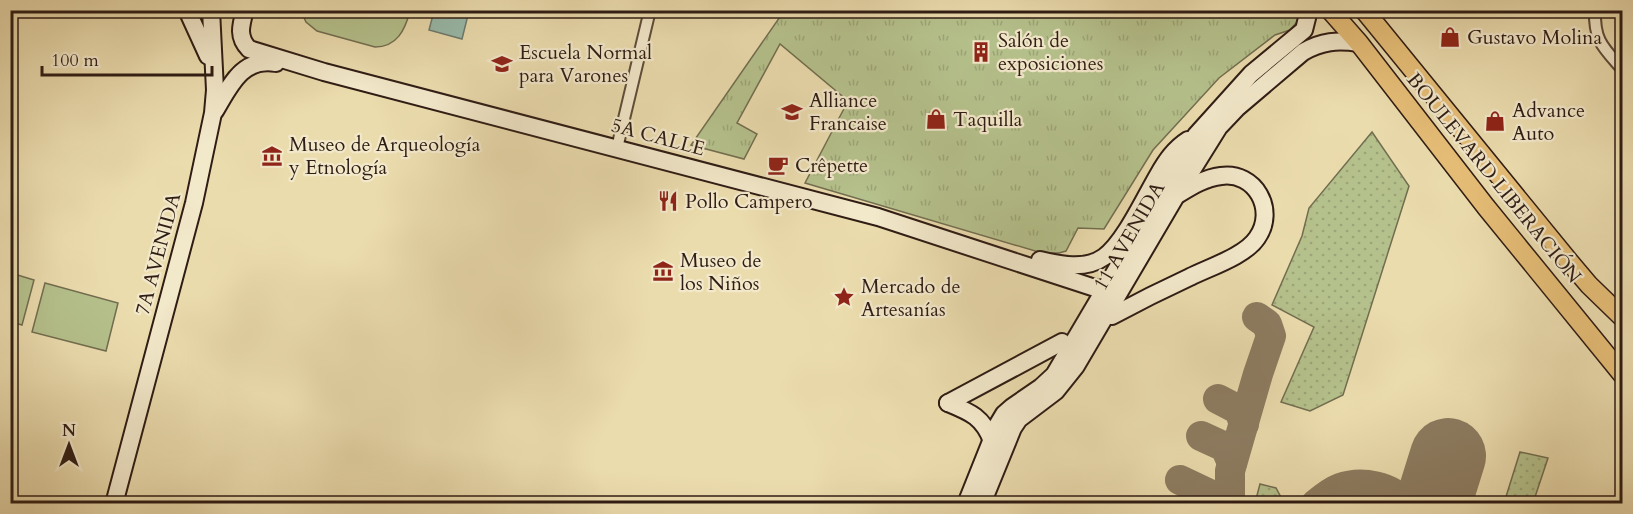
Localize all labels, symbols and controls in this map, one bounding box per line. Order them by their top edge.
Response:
place label: Gustavo Molina [1467,24,1602,51]
shop icon: Gustavo Molina [1438,25,1462,49]
place label: Salón de exposiciones [998,27,1103,77]
scale bar [42,39,212,77]
place label: Escuela Normal para Varones [519,39,652,89]
building icon: Salón de exposiciones [969,40,993,64]
text: 100 m [51,48,99,73]
school or university icon: Escuela Normal para Varones [490,52,514,76]
street label: BOULEVARD LIBERACIÓN [1401,67,1587,289]
place label: Alliance Francaise [809,87,887,137]
place label: Advance Auto [1512,97,1585,147]
school or university icon: Alliance Francaise [780,100,804,124]
place label: Taquilla [953,106,1023,133]
shop icon: Taquilla [924,107,948,131]
shop icon: Advance Auto [1483,109,1507,133]
street label: 5A CALLE [608,112,708,162]
place label: Museo de Arqueología y Etnología [288,131,481,181]
museum icon: Museo de Arqueología y Etnología [260,144,284,168]
place label: Crêpette [795,152,868,179]
cafe icon: Crêpette [766,153,790,177]
street label: 11 AVENIDA [1087,176,1171,295]
place label: Pollo Campero [685,188,813,215]
street label: 7A AVENIDA [129,189,187,318]
restaurant icon: Pollo Campero [656,189,680,213]
place label: Museo de los Niños [680,247,762,297]
museum icon: Museo de los Niños [651,259,675,283]
place label: Mercado de Artesanías [861,273,961,323]
place icon: Mercado de Artesanías [832,285,856,309]
north arrow [39,415,99,475]
text: N [62,420,76,442]

